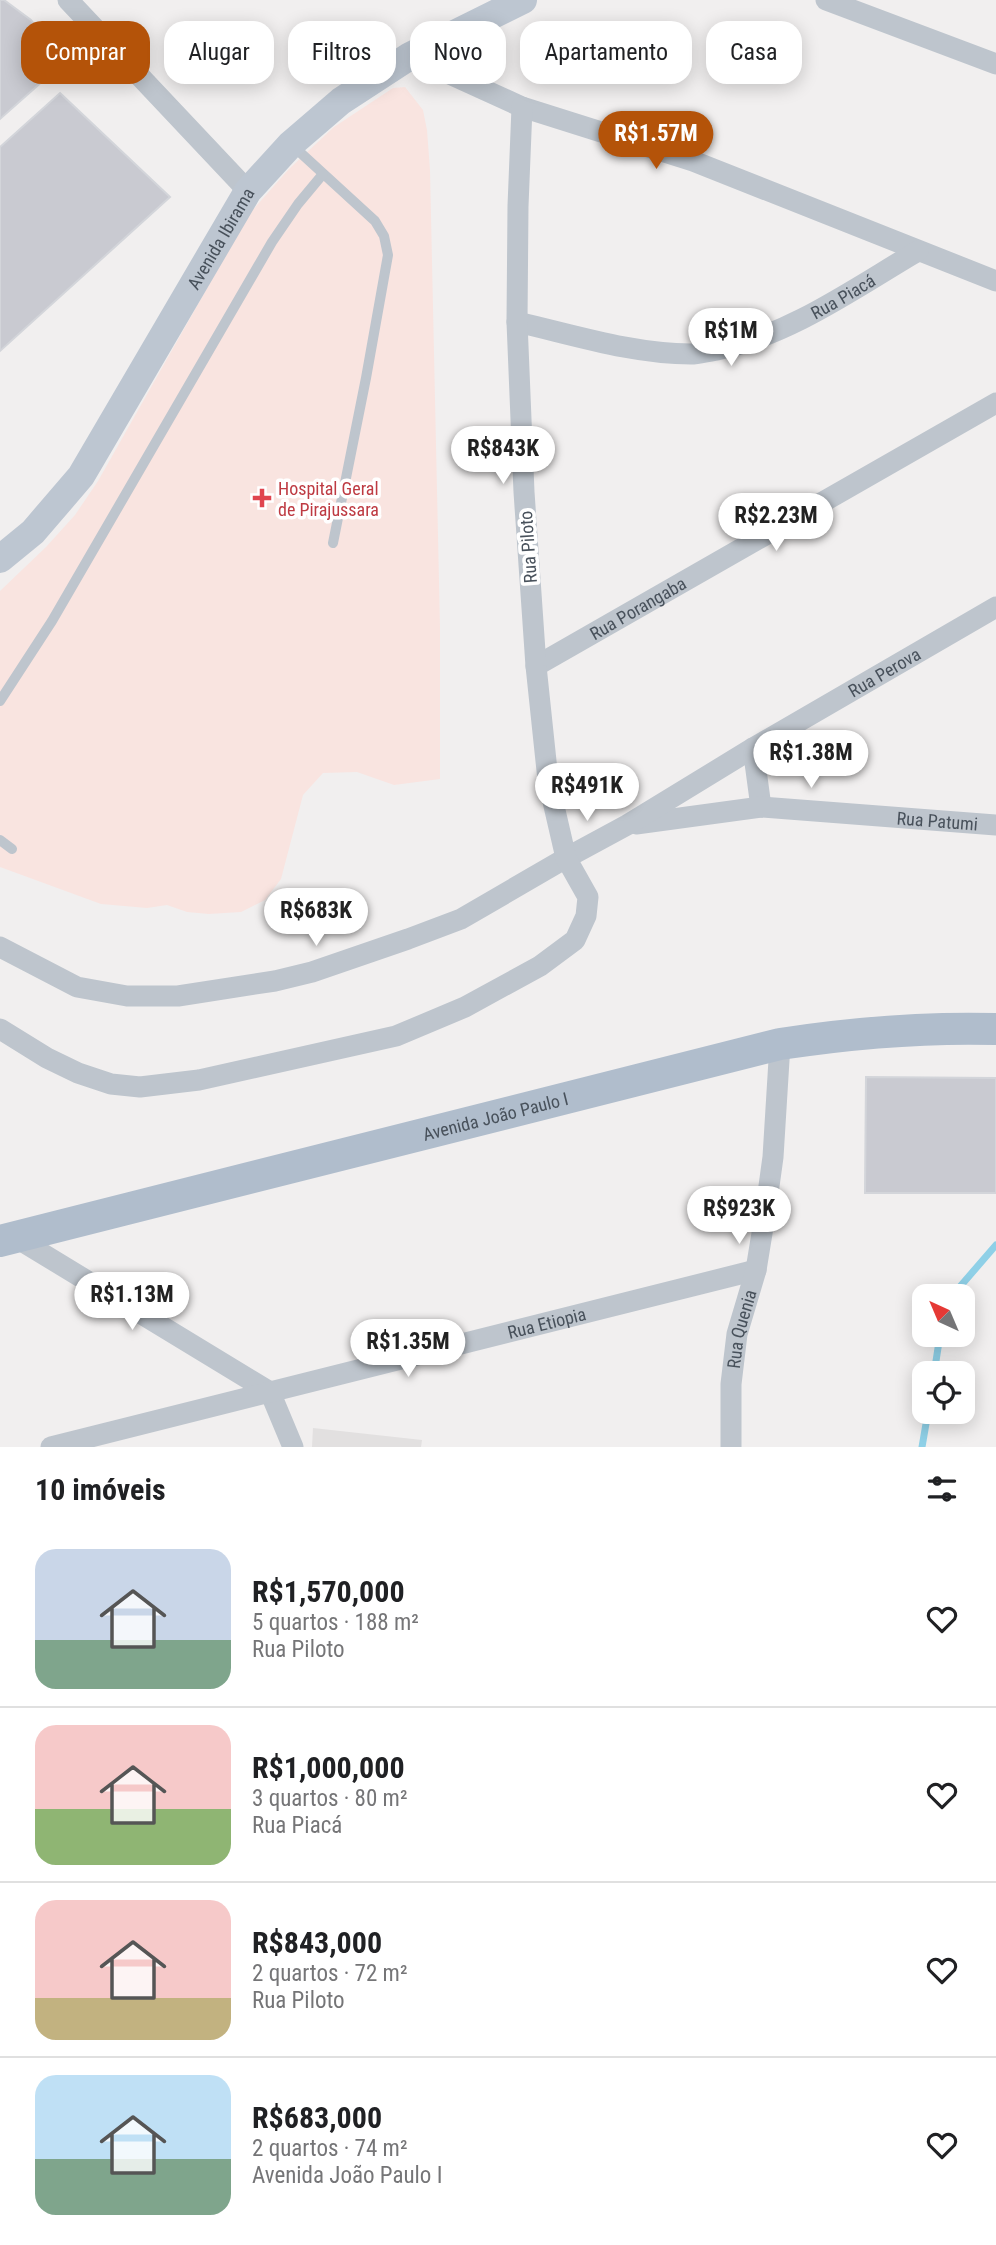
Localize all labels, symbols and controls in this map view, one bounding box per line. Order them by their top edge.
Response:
chip: Comprar [21,21,150,84]
chip: Alugar [164,21,274,84]
chip: Filtros [288,21,396,84]
chip: Novo [410,21,506,84]
chip: Apartamento [520,21,692,84]
chip: Casa [706,21,802,84]
pin: R$1.57M [591,111,721,171]
text: R$1.57M [614,120,698,147]
street label: Avenida Ibirama [182,184,258,293]
street label: Rua Piacá [807,269,879,323]
pin: R$1M [690,308,772,368]
text: R$1M [704,317,758,344]
pin: R$843K [446,426,560,486]
text: R$843K [467,435,539,462]
place label: Hospital Geral de Pirajussara [278,478,379,520]
marker: Hospital Geral de Pirajussara [252,488,272,508]
pin: R$2.23M [711,494,841,553]
text: R$2.23M [734,502,818,529]
street label: Rua Piloto [515,510,541,584]
street label: Rua Porangaba [586,572,689,644]
street label: Rua Perova [844,643,924,701]
pin: R$1.38M [746,730,876,790]
text: R$1.38M [769,739,853,766]
pin: R$491K [530,764,644,823]
text: R$491K [551,772,623,799]
street label: Rua Patumi [896,807,979,834]
pin: R$683K [259,888,373,948]
text: R$683K [280,897,352,924]
street label: Avenida João Paulo I [421,1087,570,1144]
pin: R$923K [682,1186,796,1246]
text: R$923K [703,1195,775,1222]
pin: R$1.13M [67,1272,197,1332]
text: R$1.13M [90,1281,174,1308]
north arrow [912,1284,975,1348]
map controls [912,1284,975,1424]
street label: Rua Quenia [722,1287,760,1370]
street label: Rua Etiopia [505,1303,588,1343]
pin: R$1.35M [343,1320,473,1379]
text: R$1.35M [366,1328,450,1355]
button: locate [912,1361,975,1424]
icon: filters [923,1470,961,1508]
text: 10 imóveis [35,1472,166,1507]
text: R$1,570,000 [252,1574,405,1609]
icon: home [91,1577,175,1661]
icon: heart [923,1600,961,1638]
text: 5 quartos · 188 m² [252,1609,419,1636]
text: Rua Piloto [252,1636,345,1663]
text: R$1,000,000 [252,1750,405,1785]
icon: home [91,1753,175,1837]
icon: heart [923,1776,961,1814]
text: 3 quartos · 80 m² [252,1785,408,1812]
text: Rua Piacá [252,1812,342,1839]
text: R$843,000 [252,1925,382,1960]
icon: home [91,1928,175,2012]
icon: heart [923,1951,961,1989]
text: 2 quartos · 72 m² [252,1960,408,1987]
text: Rua Piloto [252,1987,345,2014]
text: R$683,000 [252,2100,382,2135]
icon: home [91,2103,175,2187]
icon: heart [923,2126,961,2164]
text: 2 quartos · 74 m² [252,2135,408,2162]
text: Avenida João Paulo I [252,2162,442,2189]

